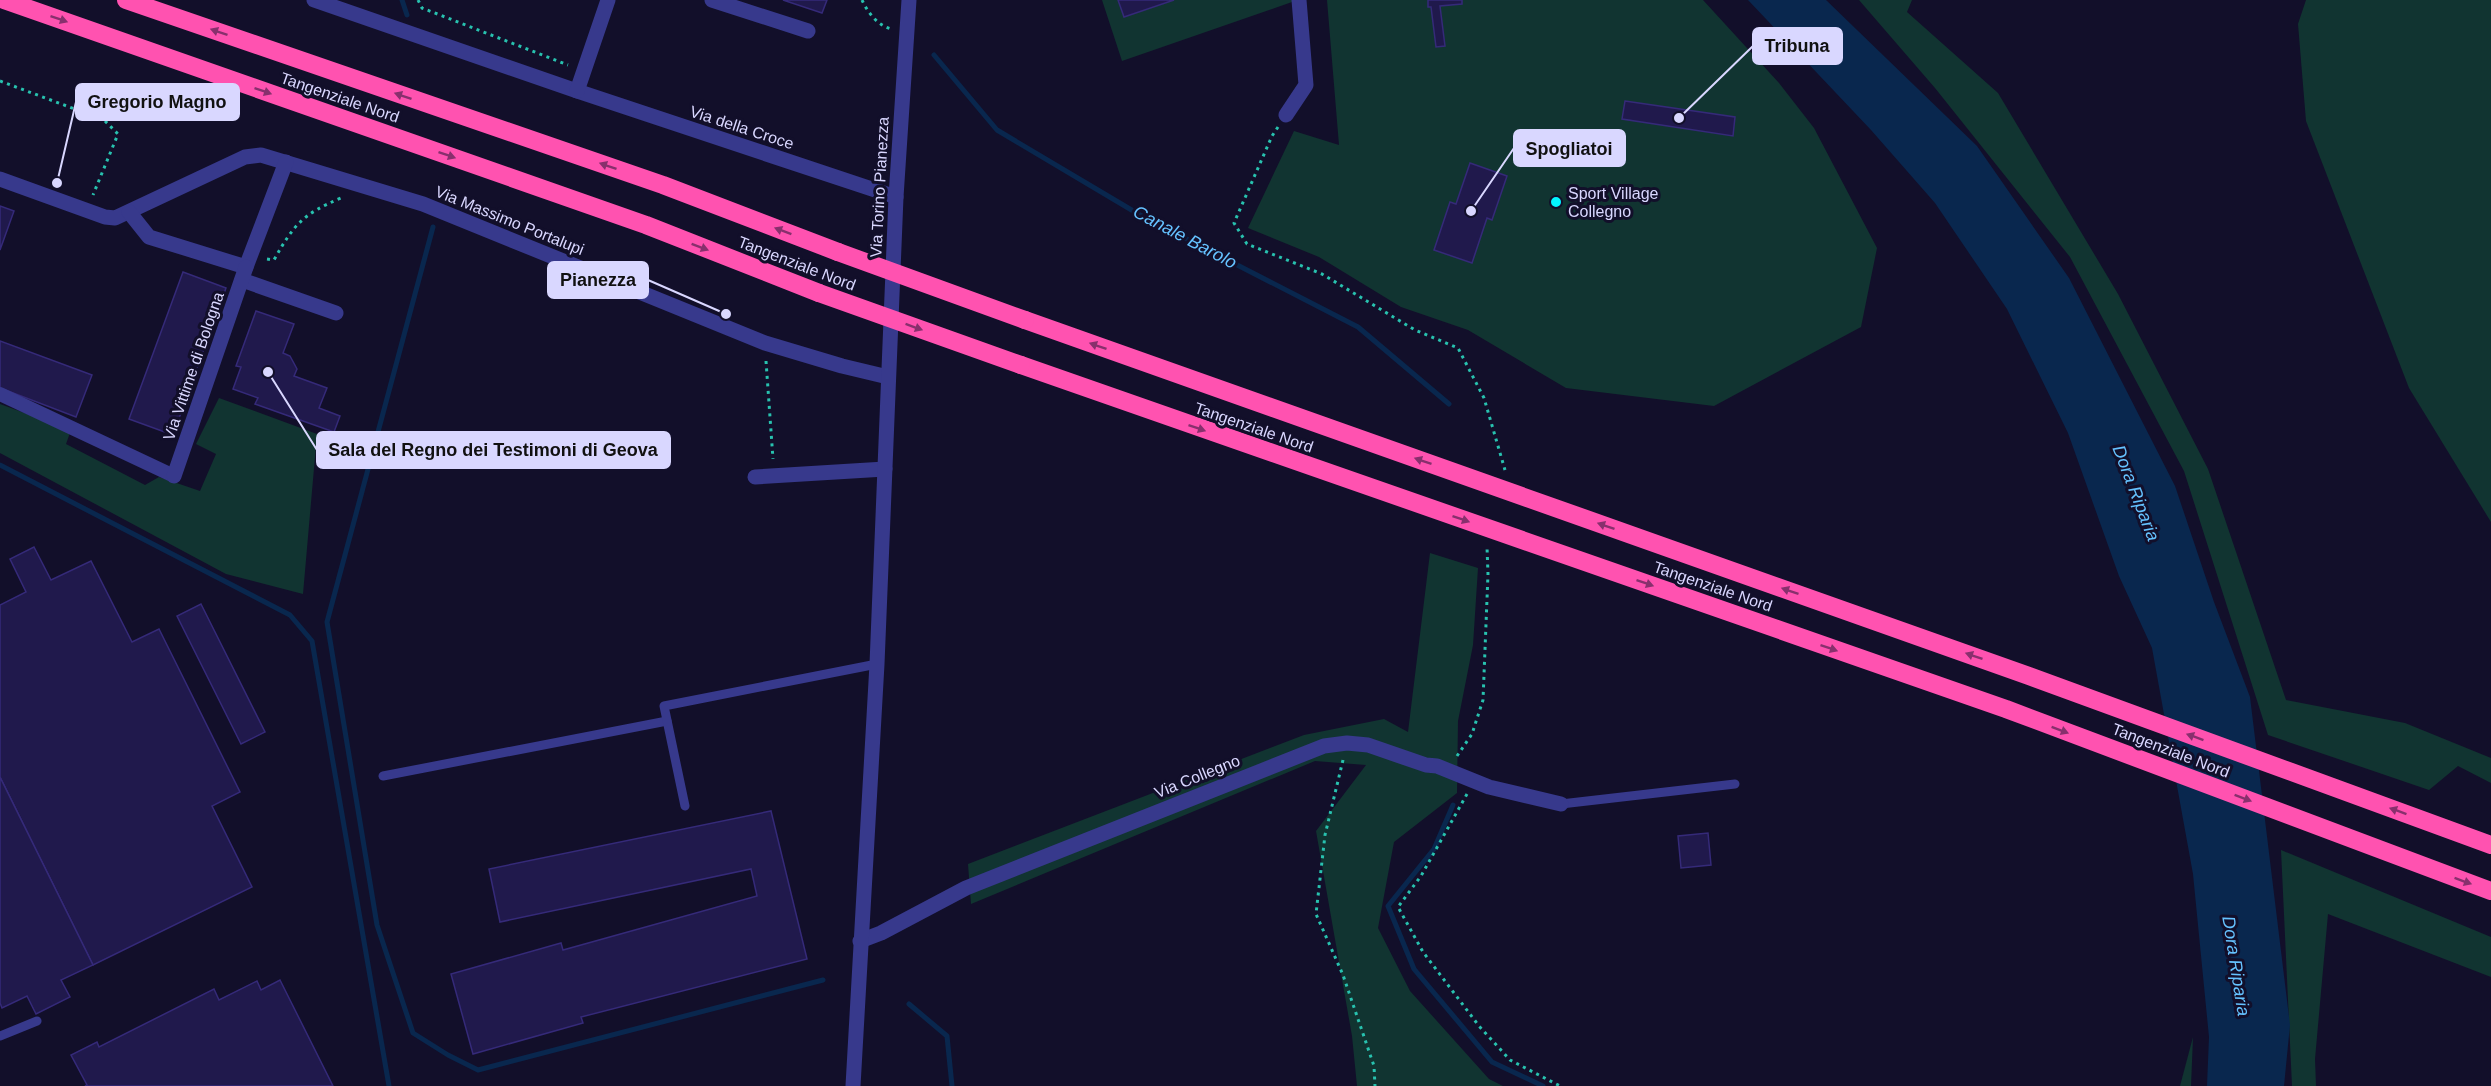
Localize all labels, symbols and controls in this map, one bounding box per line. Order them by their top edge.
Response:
one-way arrow [50,15,68,25]
one-way arrow [210,27,228,37]
callout: Tribuna [1753,28,1842,64]
text: Tribuna [1764,36,1830,56]
street label: Tangenziale Nord [278,69,401,126]
callout: Gregorio Magno [76,84,239,120]
one-way arrow [254,86,272,96]
one-way arrow [394,90,412,100]
text: Gregorio Magno [88,92,227,112]
street label: Via della Croce [688,103,796,152]
street label: Via Torino Pianezza [867,116,892,258]
callout: Spogliatoi [1514,130,1625,166]
text: Spogliatoi [1526,139,1613,159]
one-way arrow [438,151,456,161]
one-way arrow [598,161,616,170]
street label: Via Massimo Portalupi [433,183,587,258]
place label: Sport Village Collegno [1568,185,1659,220]
marker: Sport Village Collegno [1549,195,1563,209]
water label: Canale Barolo [1130,201,1240,273]
one-way arrow [774,226,792,235]
street label: Tangenziale Nord [736,233,858,294]
one-way arrow [692,242,710,252]
callout: Pianezza [548,262,648,298]
text: Pianezza [560,270,637,290]
street label: Via Vittime di Bologna [160,290,227,443]
one-way arrow [905,322,923,332]
one-way arrow [1089,341,1107,351]
street label: Tangenziale Nord [1192,399,1315,456]
one-way arrow [1188,423,1206,433]
callout: Sala del Regno dei Testimoni di Geova [317,432,670,468]
text: Sala del Regno dei Testimoni di Geova [328,440,659,460]
water label: Dora Riparia [2109,442,2163,544]
one-way arrow [1413,456,1431,466]
one-way arrow [1452,515,1470,525]
one-way arrow [1597,521,1615,531]
street label: Tangenziale Nord [1651,558,1774,615]
one-way arrow [1636,579,1654,589]
one-way arrow [1781,586,1799,596]
one-way arrow [1820,643,1838,653]
one-way arrow [1965,651,1983,661]
street label: Tangenziale Nord [2110,720,2232,781]
one-way arrow [2052,725,2070,735]
one-way arrow [2186,731,2204,741]
street label: Via Collegno [1152,752,1242,801]
one-way arrow [2234,794,2252,804]
one-way arrow [2389,806,2407,816]
one-way arrow [2454,876,2472,886]
water label: Dora Riparia [2218,915,2254,1017]

